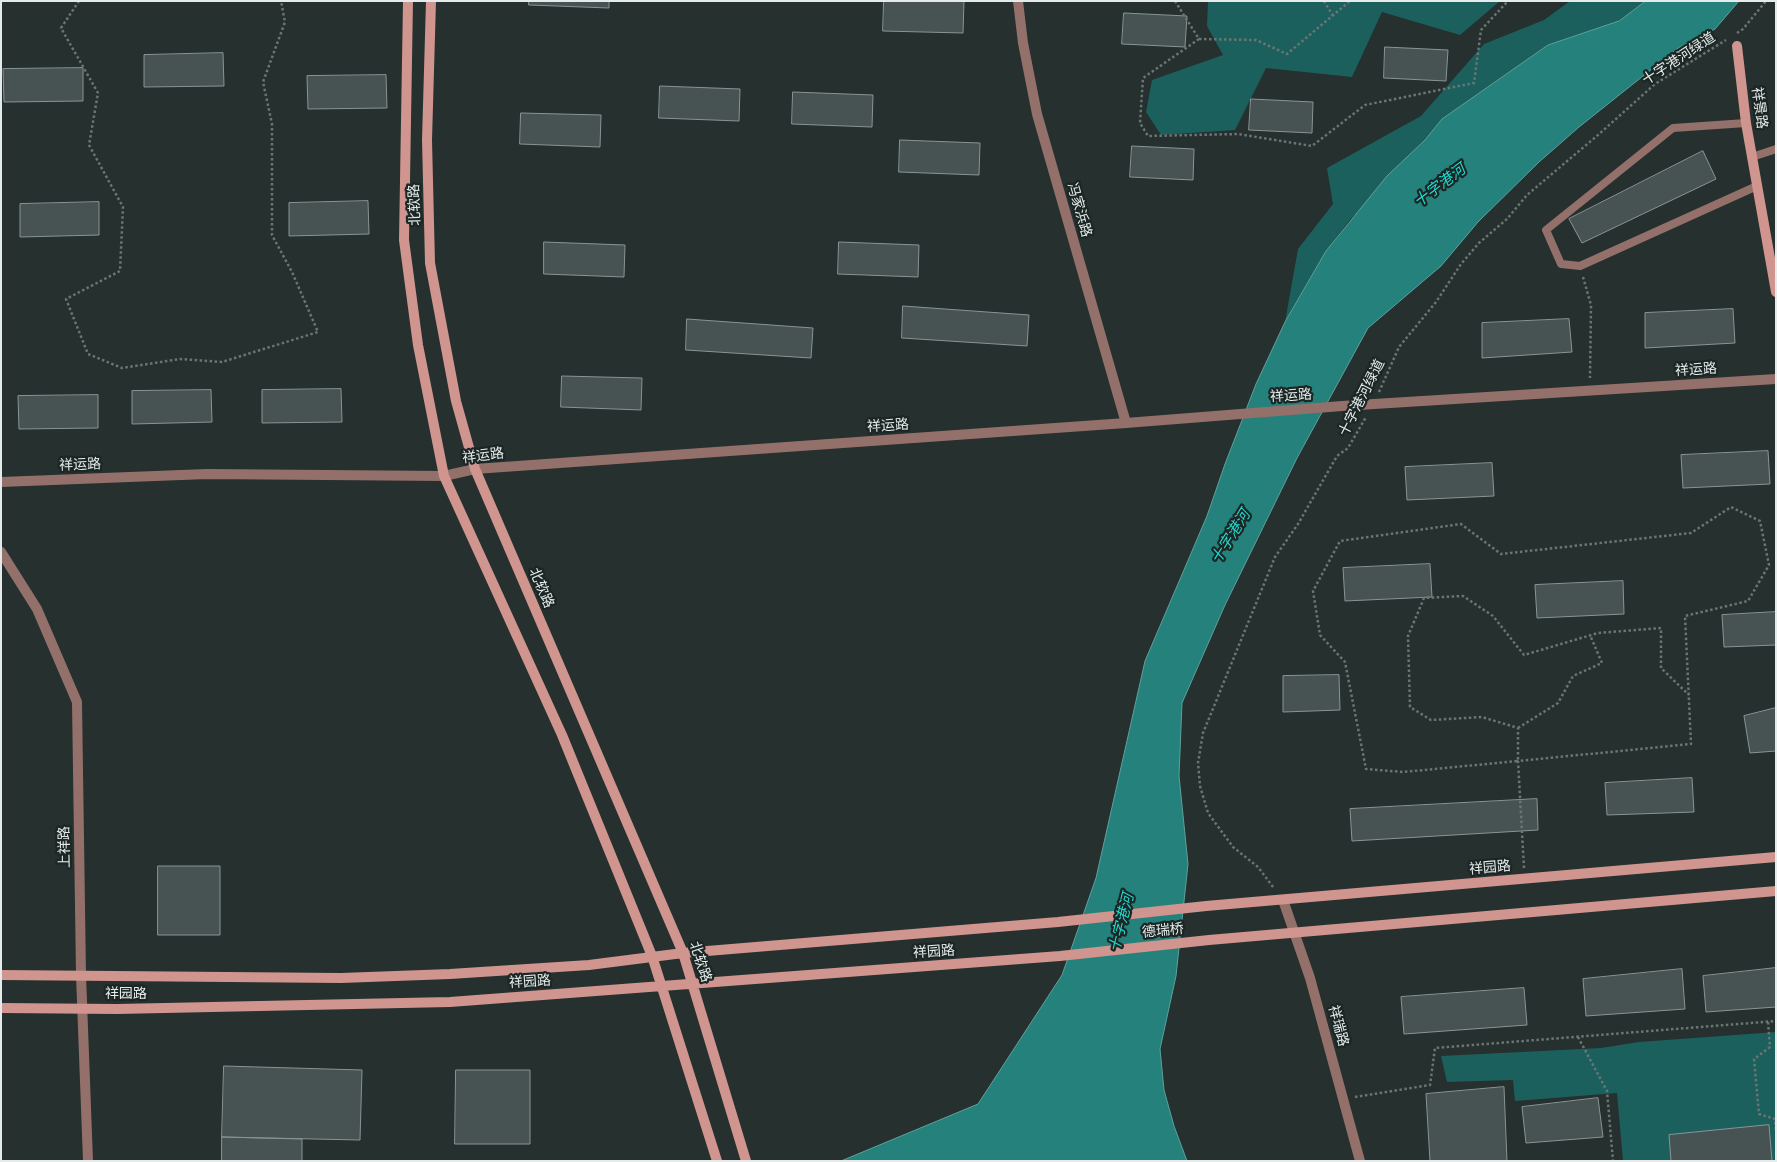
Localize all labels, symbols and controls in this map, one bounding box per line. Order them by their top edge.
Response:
street label: 十字港河绿道 [1639,29,1719,89]
street label: 祥景路 [1748,86,1770,130]
water label: 十字港河 [1411,161,1469,211]
street label: 冯家浜路 [1063,181,1095,239]
street label: 北软路 [406,184,424,226]
street label: 十字港河绿道 [1335,357,1389,439]
street label: 祥运路 [1674,360,1718,380]
street label: 祥运路 [1269,386,1313,406]
street label: 祥运路 [866,416,910,436]
street label: 祥运路 [461,445,505,467]
street label: 祥运路 [59,456,101,474]
water label: 十字港河 [1207,507,1255,567]
street label: 北软路 [525,565,557,611]
street label: 上祥路 [56,826,74,868]
street label: 祥园路 [1468,858,1512,878]
water label: 十字港河 [1106,892,1138,954]
street label: 德瑞桥 [1141,920,1185,942]
street label: 北软路 [686,939,714,985]
street label: 祥园路 [912,942,956,962]
street label: 祥园路 [508,972,552,992]
street label: 祥园路 [105,986,147,1002]
street label: 祥瑞路 [1324,1004,1352,1048]

